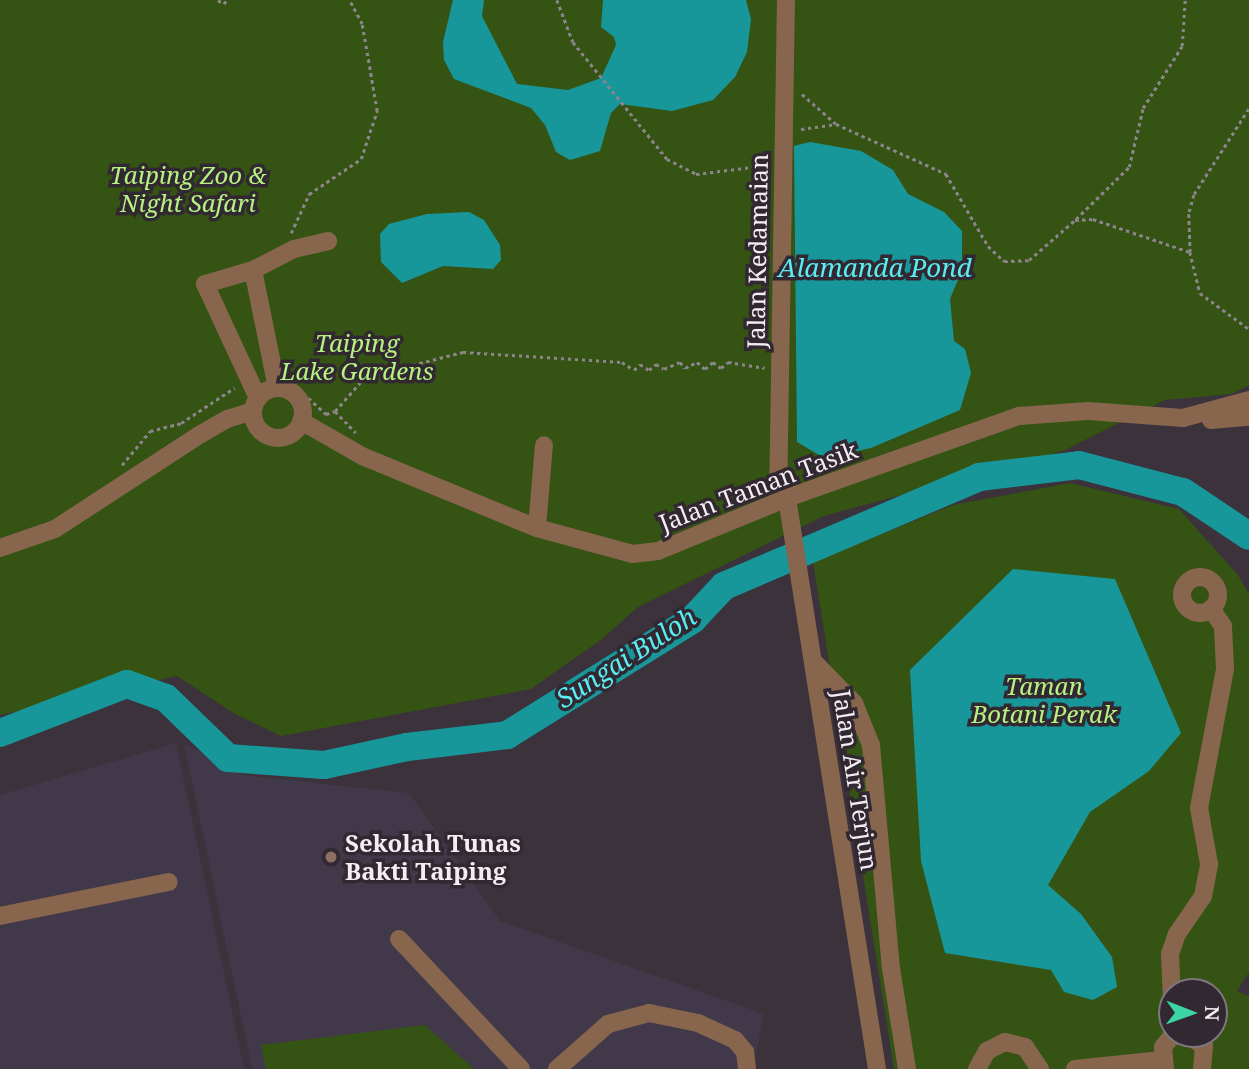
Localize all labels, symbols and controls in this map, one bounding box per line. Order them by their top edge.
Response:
street label: Jalan Kedamaian [741,153,773,349]
park label: Taiping Zoo & Night Safari [110,161,266,217]
water label: Alamanda Pond [778,252,972,284]
park label: Taiping Lake Gardens [280,329,434,385]
street label: Jalan Taman Tasik [655,435,861,537]
water label: Sungai Buloh [550,601,702,715]
park label: Taman Botani Perak [971,672,1117,728]
street label: Jalan Air Terjun [828,688,884,872]
place label: Sekolah Tunas Bakti Taiping [345,829,521,885]
marker: Sekolah Tunas Bakti Taiping [323,849,339,865]
north arrow [1158,978,1228,1048]
text: N [1199,1006,1225,1021]

